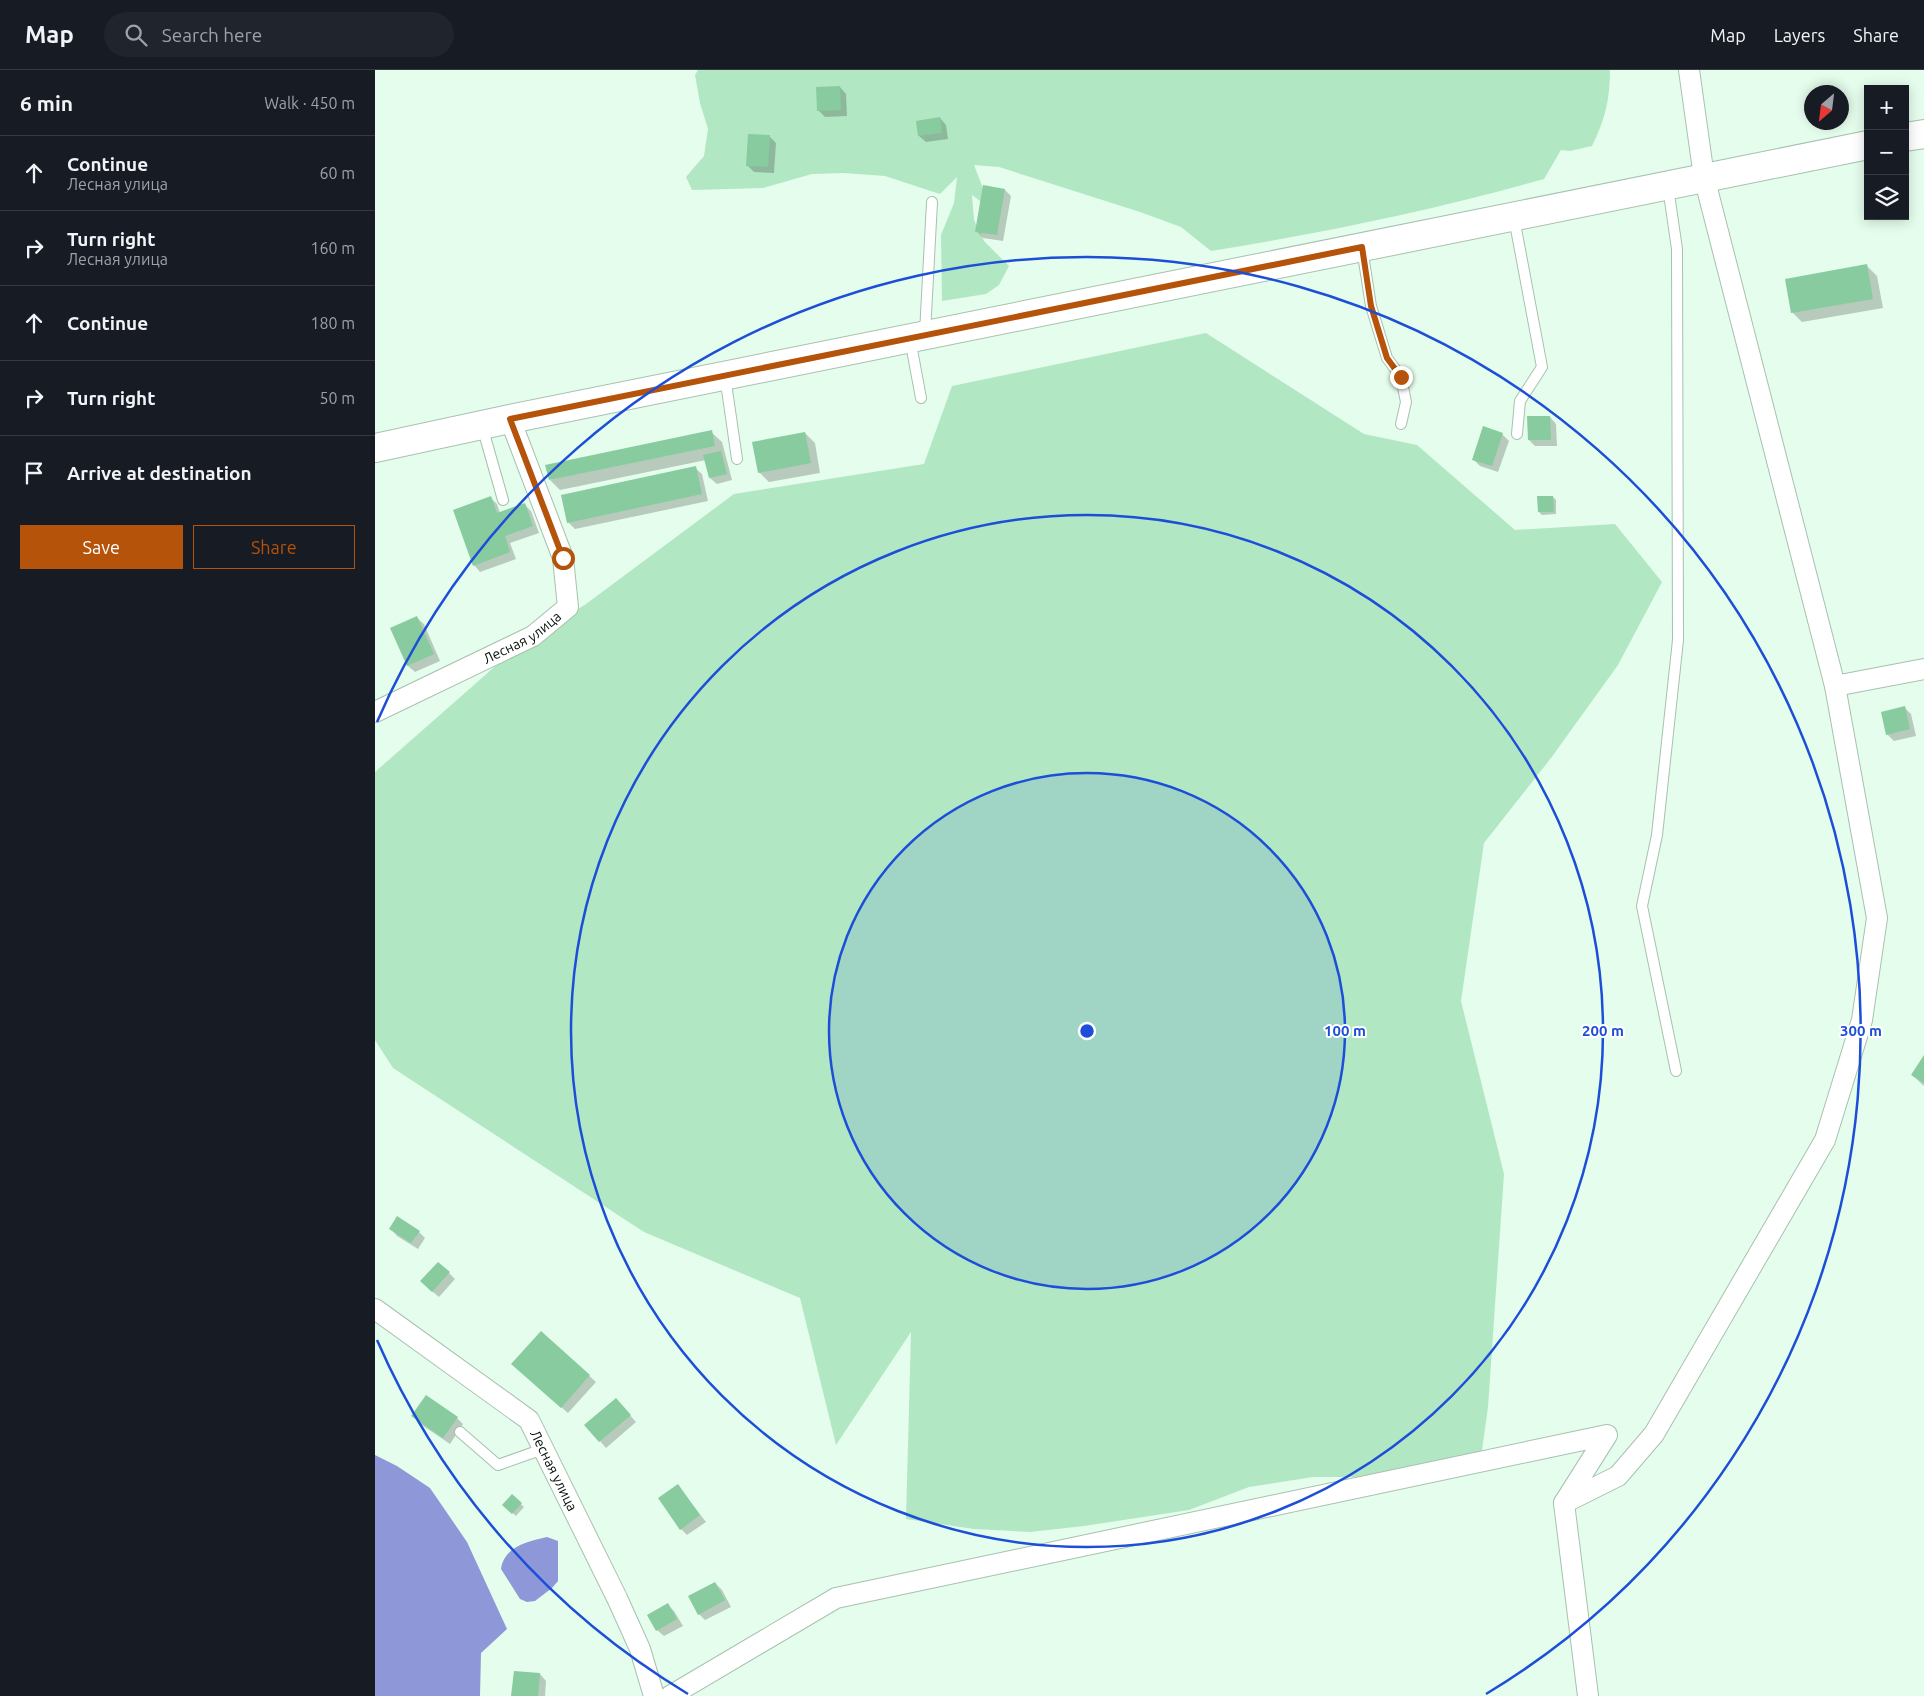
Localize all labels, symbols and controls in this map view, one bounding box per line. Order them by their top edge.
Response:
search box [104,12,454,57]
text: Map [25,21,74,48]
icon: search [122,21,150,49]
text: Search here [162,24,262,46]
text: Map [1710,25,1746,45]
text: Layers [1774,25,1825,45]
text: Share [1853,25,1899,45]
north arrow [1804,85,1849,130]
map controls [1864,85,1909,220]
button: + [1864,85,1909,130]
text: 6 min [20,91,73,115]
text: Walk · 450 m [264,94,355,112]
button: − [1864,130,1909,175]
text: Continue [67,153,148,175]
icon: ahead [20,159,48,187]
text: 60 m [319,164,355,182]
text: Лесная улица [67,175,168,193]
button: layers [1864,175,1909,220]
text: Turn right [67,228,155,250]
icon: right [20,234,48,262]
text: 160 m [310,239,355,257]
text: Лесная улица [67,250,168,268]
icon: ahead [20,309,48,337]
text: Continue [67,312,148,334]
text: 180 m [310,314,355,332]
route end [1390,366,1413,389]
icon: right [20,384,48,412]
text: Turn right [67,387,155,409]
text: 50 m [319,389,355,407]
icon: arrive [20,459,48,487]
text: Arrive at destination [67,462,252,484]
button: Save [20,525,183,569]
button: Share [193,525,355,569]
route start [552,547,575,570]
street label: Лесная улица [480,608,564,667]
centre of rings [1078,1022,1096,1040]
text: 100 m [1324,1022,1366,1039]
text: 200 m [1582,1022,1624,1039]
text: 300 m [1840,1022,1882,1039]
street label: Лесная улица [527,1427,581,1514]

